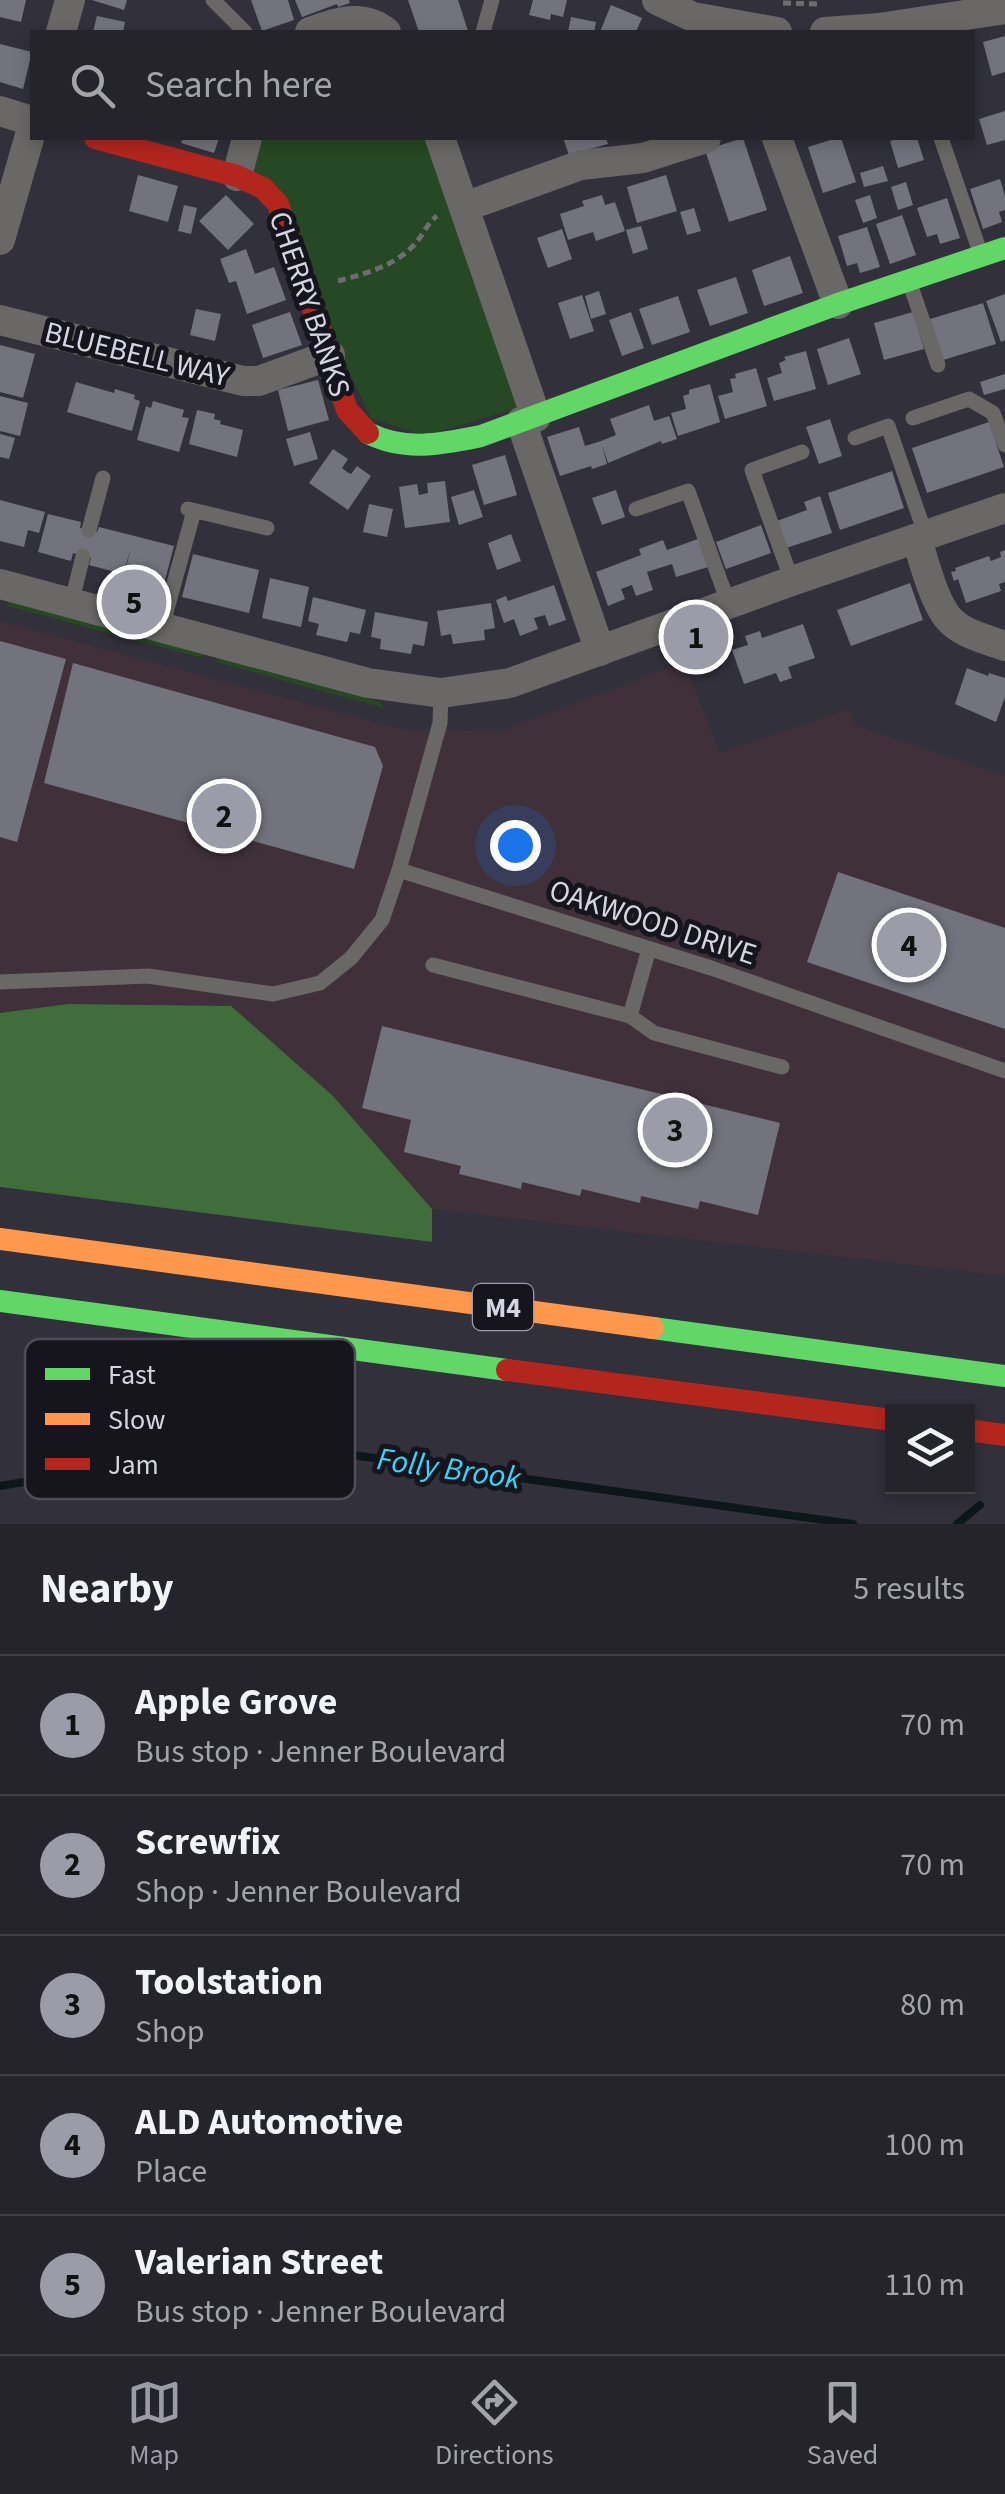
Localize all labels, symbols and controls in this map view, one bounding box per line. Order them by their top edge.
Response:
search box [30,30,975,140]
icon: search [65,58,120,113]
text: Search here [145,58,332,112]
street label: CHERRY BANKS [258,206,361,403]
street label: BLUEBELL WAY [40,311,234,398]
pin: 5 [102,564,166,640]
pin: 1 [664,600,728,674]
pin: 2 [192,778,256,854]
your location [490,820,541,871]
street label: OAKWOOD DRIVE [544,869,762,976]
pin: 4 [876,908,942,982]
pin: 3 [642,1092,708,1168]
road number: M4 [473,1284,533,1330]
legend [25,1339,355,1499]
text: Fast [108,1355,156,1395]
text: Slow [108,1400,165,1440]
map controls [885,1404,975,1494]
button: layers [885,1404,975,1494]
water label: Folly Brook [374,1436,525,1502]
text: Jam [108,1445,159,1485]
text: Nearby [40,1559,174,1619]
text: 5 results [853,1566,965,1612]
text: Apple Grove [135,1675,337,1729]
text: 1 [64,1702,81,1748]
text: 70 m [900,1702,965,1748]
text: Bus stop · Jenner Boulevard [135,1729,506,1775]
text: Screwfix [135,1815,281,1869]
text: 2 [64,1842,81,1888]
text: 70 m [900,1842,965,1888]
text: Shop · Jenner Boulevard [135,1869,462,1915]
text: Toolstation [135,1955,323,2009]
text: 3 [64,1982,81,2028]
text: 80 m [900,1982,965,2028]
text: Shop [135,2009,205,2055]
text: ALD Automotive [135,2095,403,2149]
text: 4 [64,2122,81,2168]
text: 100 m [884,2122,965,2168]
text: Place [135,2149,207,2195]
text: Valerian Street [135,2235,383,2289]
text: 5 [64,2262,81,2308]
text: 110 m [884,2262,965,2308]
text: Bus stop · Jenner Boulevard [135,2289,506,2335]
tab: Map [127,2375,182,2475]
tab: Directions [435,2375,554,2475]
tab: Saved [807,2375,878,2475]

